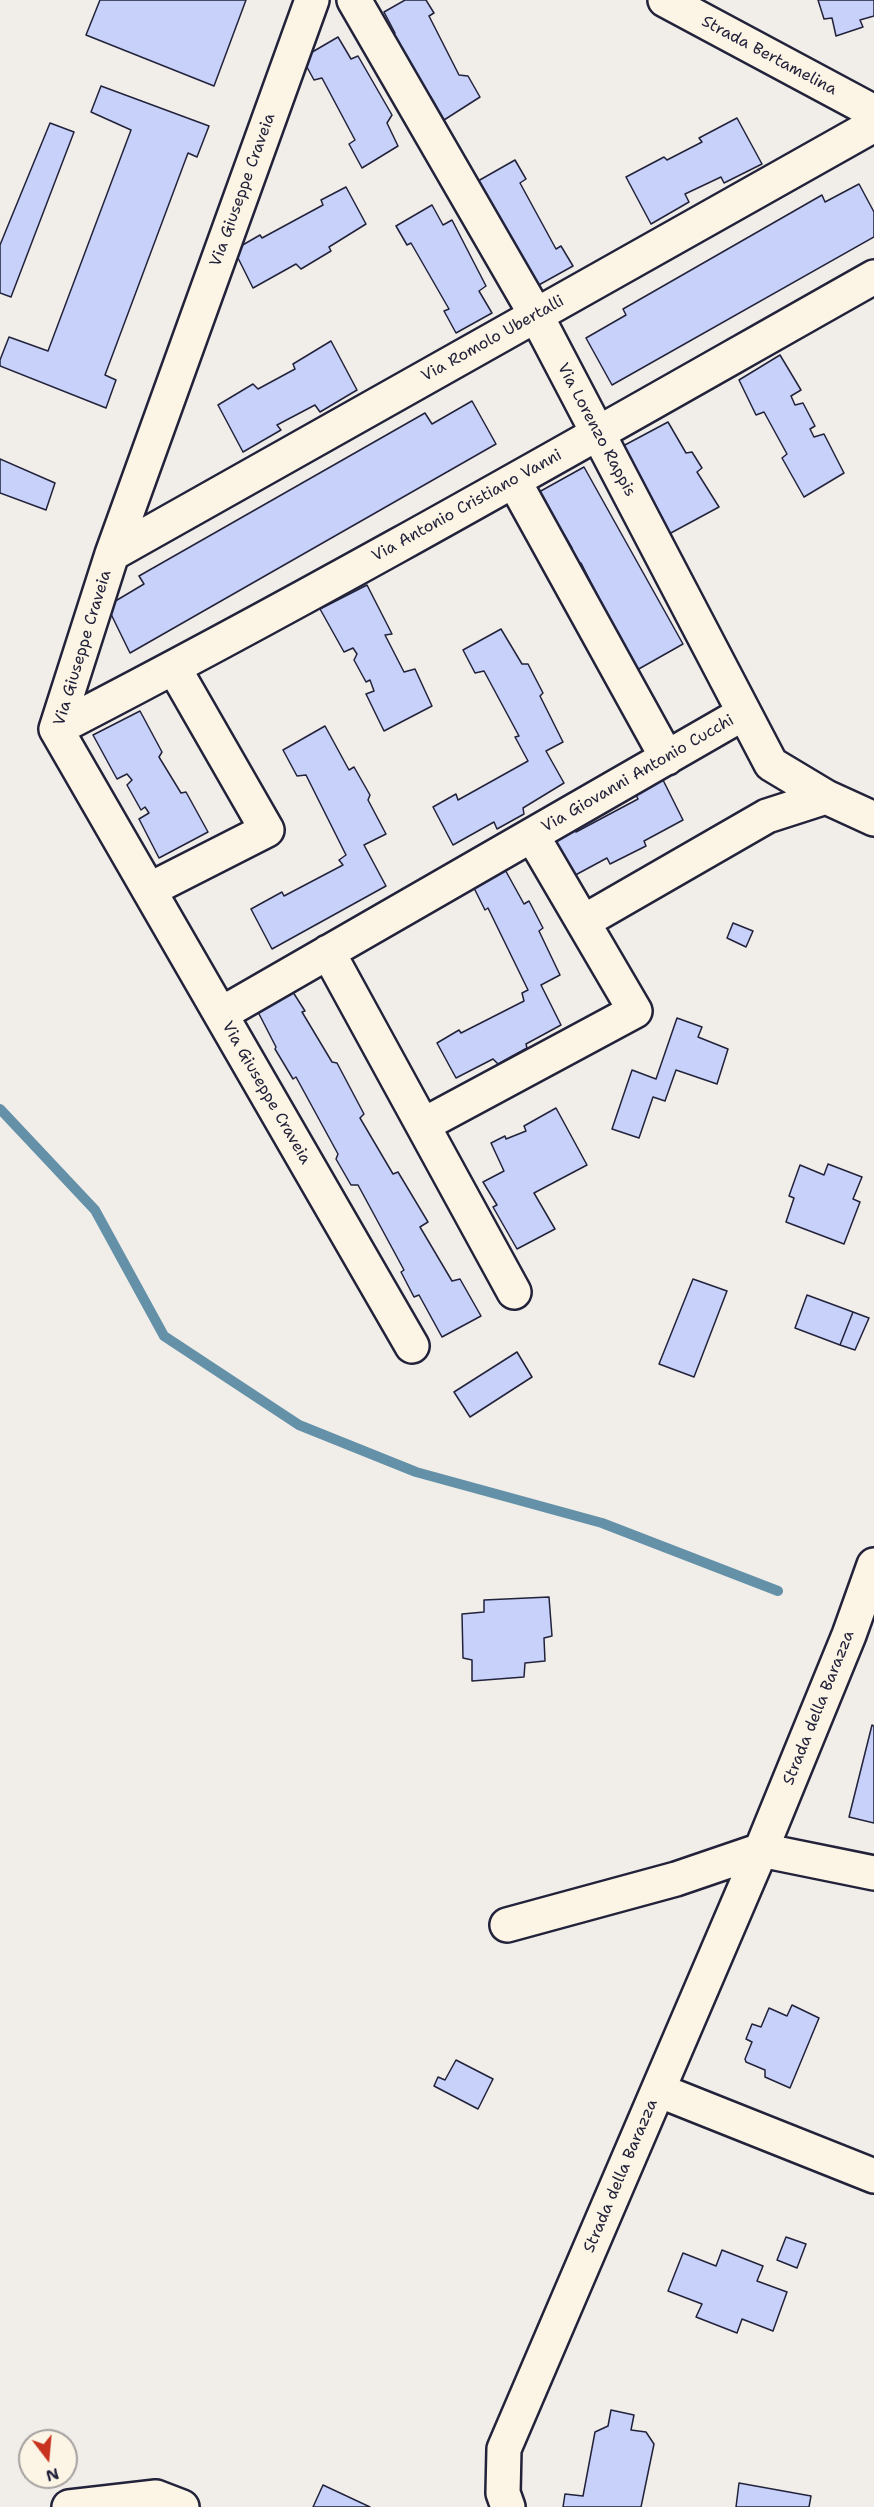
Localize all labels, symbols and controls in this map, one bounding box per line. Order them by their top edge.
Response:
street label: Strada Bertamelina [698,12,840,100]
street label: Via Giuseppe Craveia [206,111,280,269]
street label: Via Romolo Ubertalli [418,292,568,386]
street label: Via Lorenzo Rappis [553,360,639,500]
street label: Via Antonio Cristiano Vanni [369,446,565,566]
street label: Via Giuseppe Craveia [50,568,116,728]
street label: Via Giovanni Antonio Cucchi [538,711,738,837]
street label: Via Giuseppe Craveia [217,1018,315,1168]
street label: Strada della Barazza [779,1628,859,1788]
street label: Strada della Barazza [580,2096,662,2256]
north arrow [18,2429,78,2489]
text: N [44,2463,62,2487]

